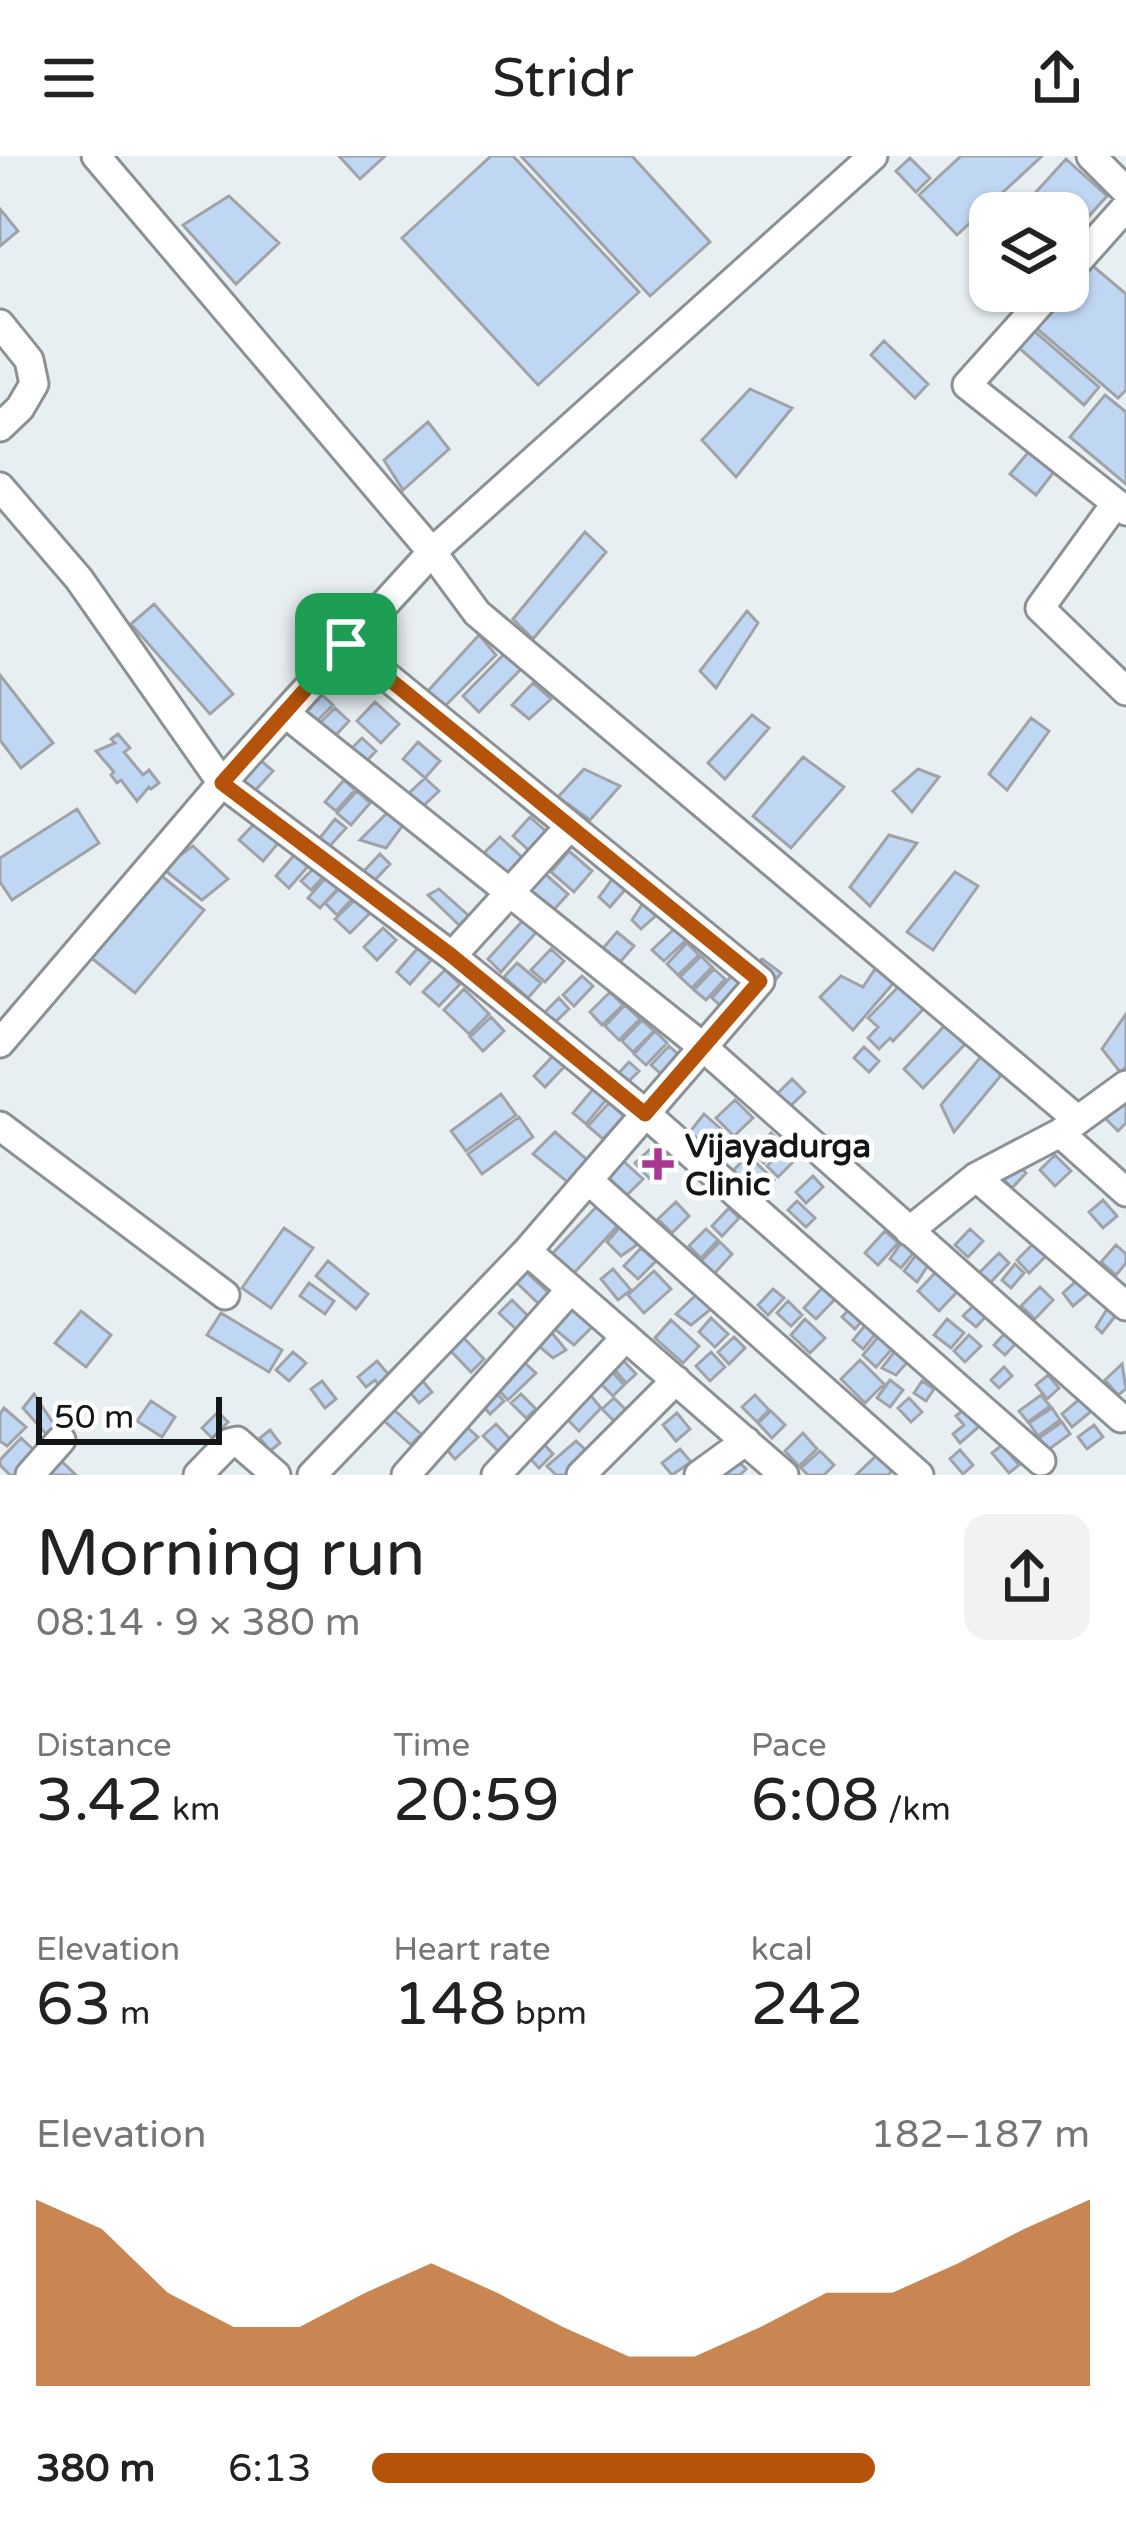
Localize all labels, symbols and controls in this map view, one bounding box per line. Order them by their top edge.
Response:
icon: menu [36,45,102,111]
icon: share [1024,45,1090,111]
text: Stridr [492,46,634,111]
map controls [969,192,1089,312]
button: layers [969,192,1089,312]
pin [295,593,397,695]
icon: arrive [313,611,379,677]
place label: Vijayadurga Clinic [685,1127,871,1204]
marker: Vijayadurga Clinic [642,1148,674,1180]
scale bar [36,1391,222,1444]
text: 50 m [54,1398,134,1437]
text: Morning run [36,1514,426,1594]
button: share [964,1514,1090,1640]
text: 08:14 · 9 × 380 m [36,1599,361,1646]
text: Distance [36,1726,172,1765]
text: Time [393,1726,470,1765]
text: Pace [751,1726,827,1765]
text: 3.42 [36,1765,163,1837]
text: 20:59 [393,1765,560,1837]
text: 6:08 [751,1765,879,1837]
text: km [163,1790,220,1829]
text: /km [879,1790,951,1829]
text: Elevation [36,1930,180,1969]
text: Heart rate [393,1930,551,1969]
text: kcal [751,1930,813,1969]
text: 63 [36,1969,111,2041]
text: 148 [393,1969,506,2041]
text: 242 [751,1969,864,2041]
text: m [111,1994,150,2033]
text: bpm [506,1994,587,2033]
text: Elevation [36,2111,206,2158]
text: 182–187 m [870,2111,1090,2158]
text: 380 m [36,2445,155,2492]
text: 6:13 [228,2445,312,2492]

